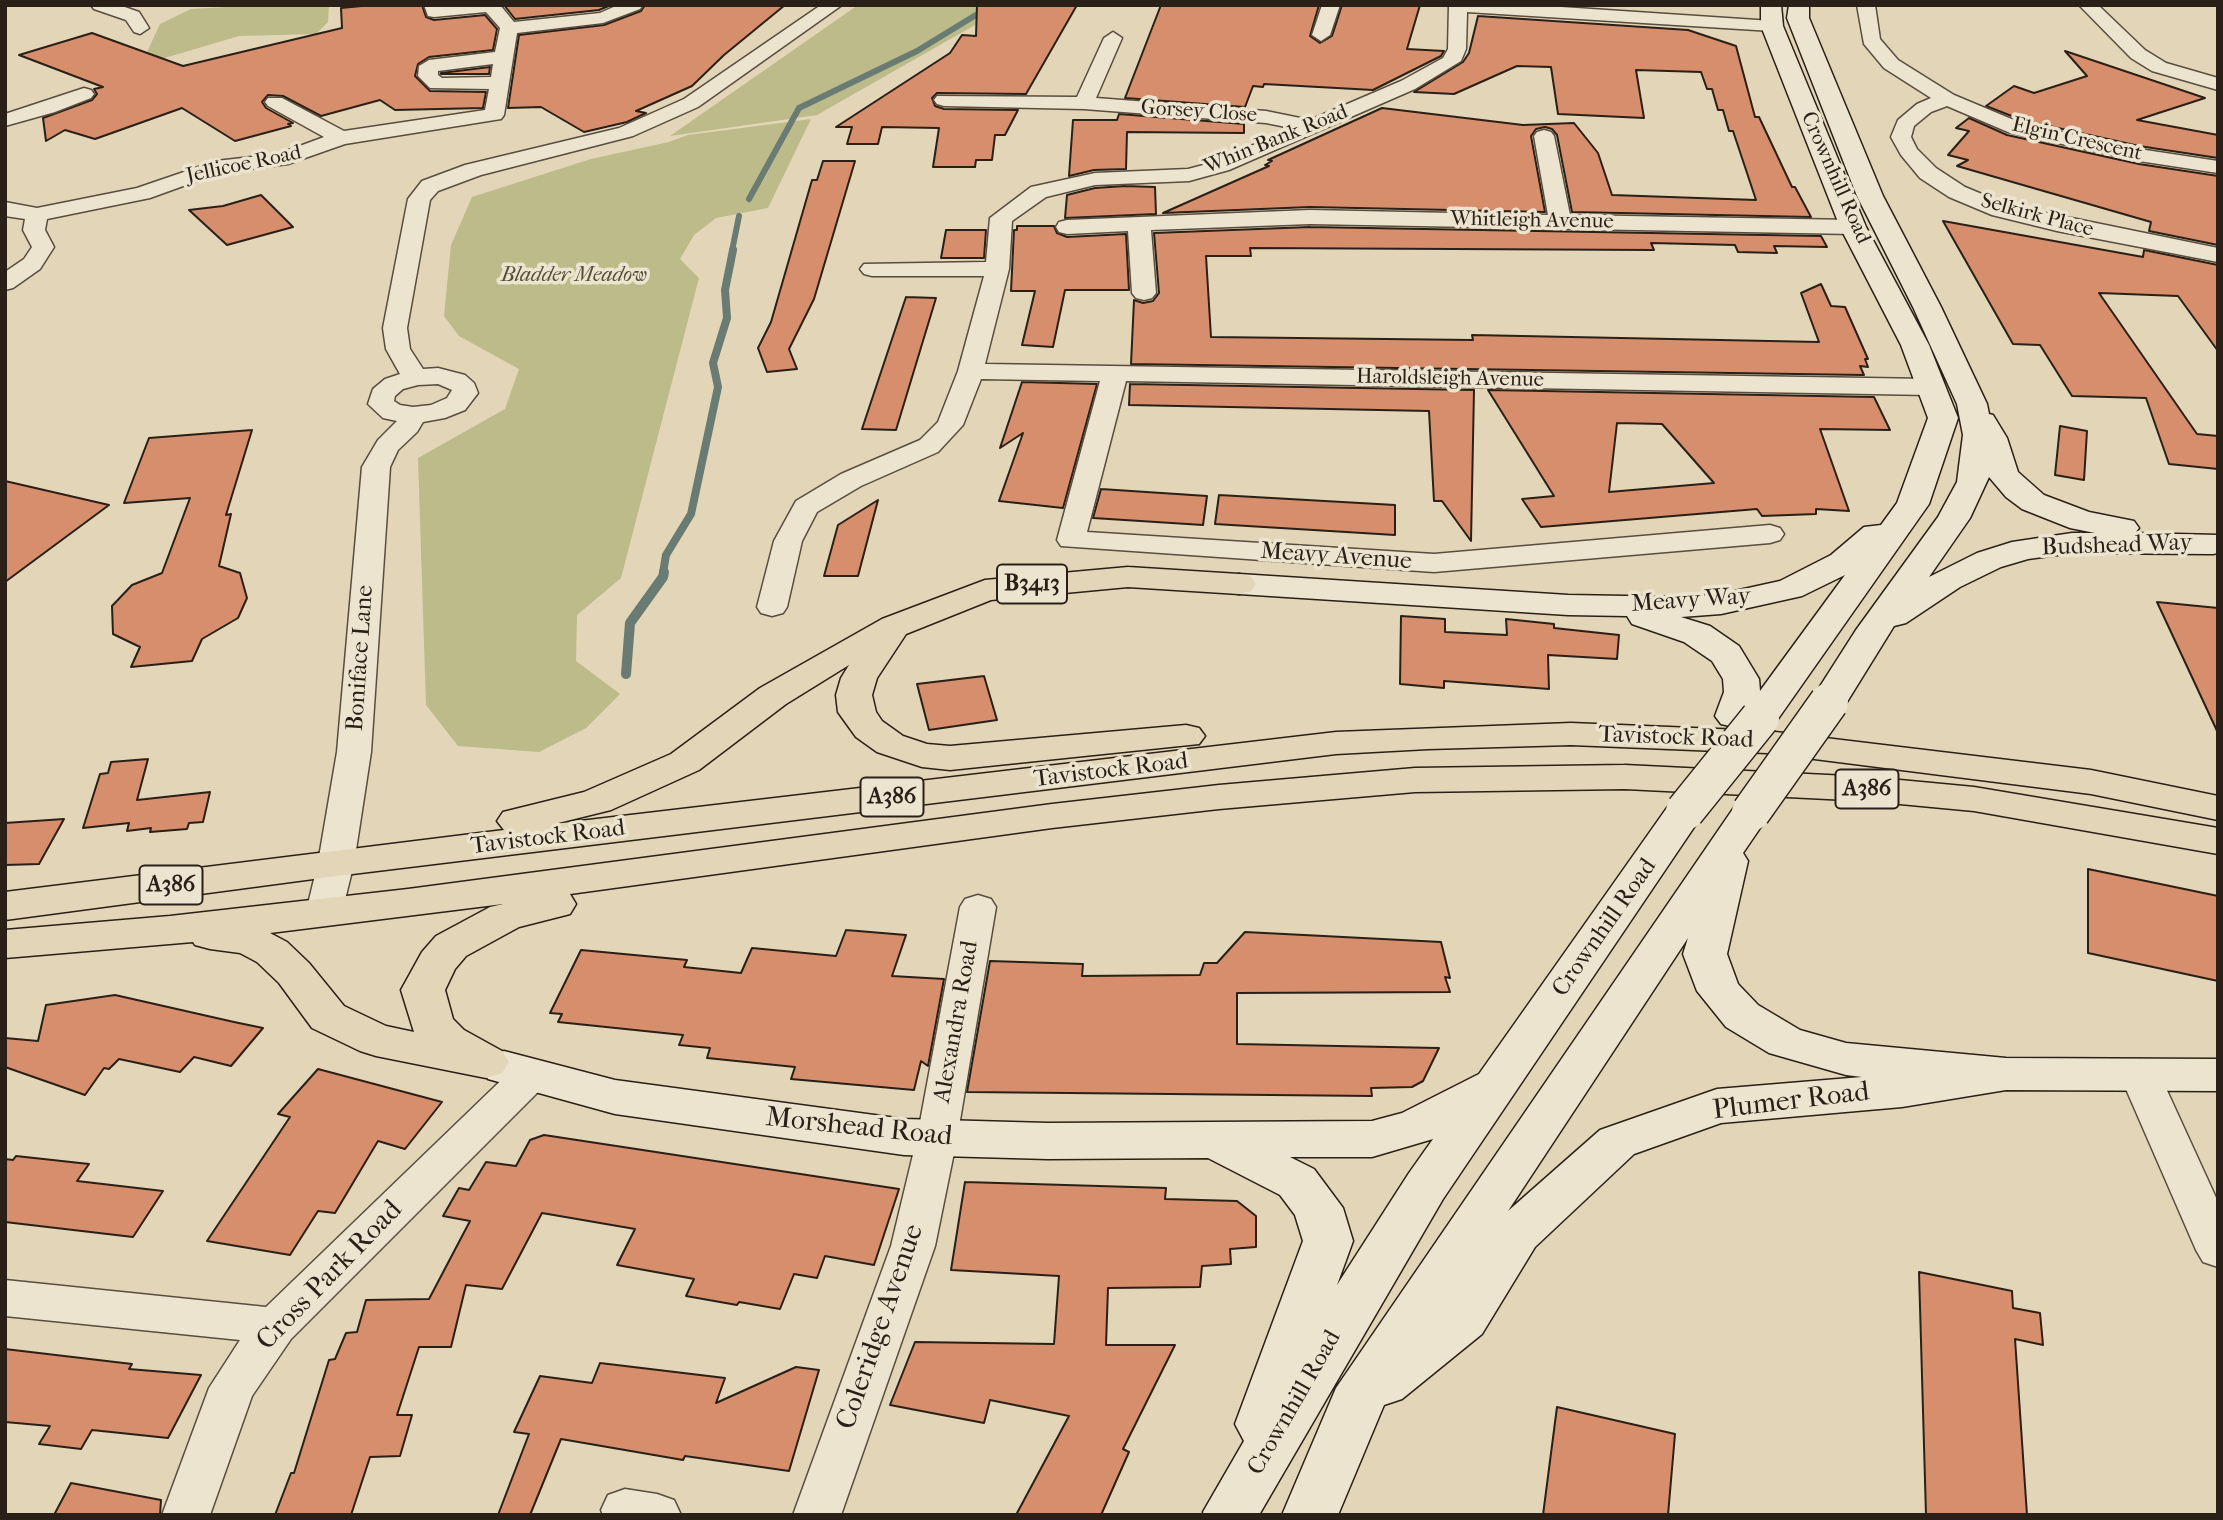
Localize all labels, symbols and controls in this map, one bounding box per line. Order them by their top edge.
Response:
street label: Gorsey Close [1140,95,1258,129]
street label: Whin Bank Road [1200,100,1352,180]
street label: Crownhill Road [1795,108,1875,248]
street label: Elgin Crescent [2009,113,2145,167]
street label: Jellicoe Road [184,141,304,189]
street label: Selkirk Place [1978,189,2096,243]
street label: Whitleigh Avenue [1450,207,1614,235]
park label: Bladder Meadow [501,263,647,289]
street label: Haroldsleigh Avenue [1356,365,1544,393]
street label: Budshead Way [2041,529,2193,563]
street label: Meavy Avenue [1259,537,1413,577]
road number: B3413 [997,564,1067,604]
street label: Meavy Way [1630,582,1752,620]
street label: Boniface Lane [342,584,380,732]
street label: Tavistock Road [1598,721,1754,755]
street label: Tavistock Road [1032,747,1190,795]
road number: A386 [1836,769,1898,808]
road number: A386 [860,778,924,817]
street label: Tavistock Road [469,814,627,862]
street label: Crownhill Road [1547,853,1663,1003]
road number: A386 [140,866,202,904]
street label: Alexandra Road [929,939,985,1105]
street label: Plumer Road [1711,1076,1871,1128]
street label: Morshead Road [764,1101,954,1155]
street label: Cross Park Road [250,1194,410,1358]
street label: Coleridge Avenue [830,1220,932,1434]
street label: Crownhill Road [1242,1326,1348,1480]

